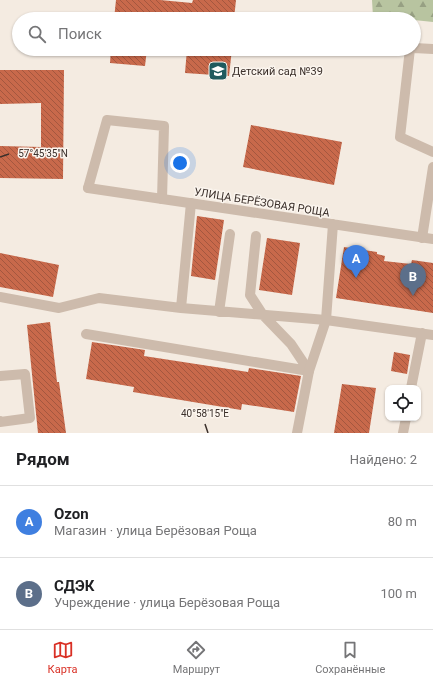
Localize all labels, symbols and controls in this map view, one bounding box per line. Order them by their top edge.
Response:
search box [12,12,421,56]
icon: search [26,23,48,45]
text: Поиск [58,25,102,43]
school or university icon: Детский сад №39 [207,60,229,82]
place label: Детский сад №39 [232,65,323,78]
text: 57°45'35"N [18,148,68,159]
your location [170,153,190,173]
street label: УЛИЦА БЕРЁЗОВАЯ РОЩА [193,185,331,220]
pin: A [343,245,369,278]
pin: B [400,263,426,296]
map controls [385,385,421,421]
button: locate [385,385,421,421]
text: 40°58'15"E [181,408,229,419]
text: Рядом [16,449,70,469]
text: Найдено: 2 [350,452,417,467]
text: Ozon [54,505,89,523]
text: A [25,514,33,529]
text: 80 m [388,514,417,529]
text: Магазин · улица Берёзовая Роща [54,523,257,538]
text: СДЭК [54,577,94,595]
text: B [25,586,33,601]
text: 100 m [380,586,417,601]
text: Учреждение · улица Берёзовая Роща [54,595,280,610]
tab: Карта [48,639,78,676]
tab: Маршрут [173,639,220,676]
tab: Сохранённые [315,639,385,676]

